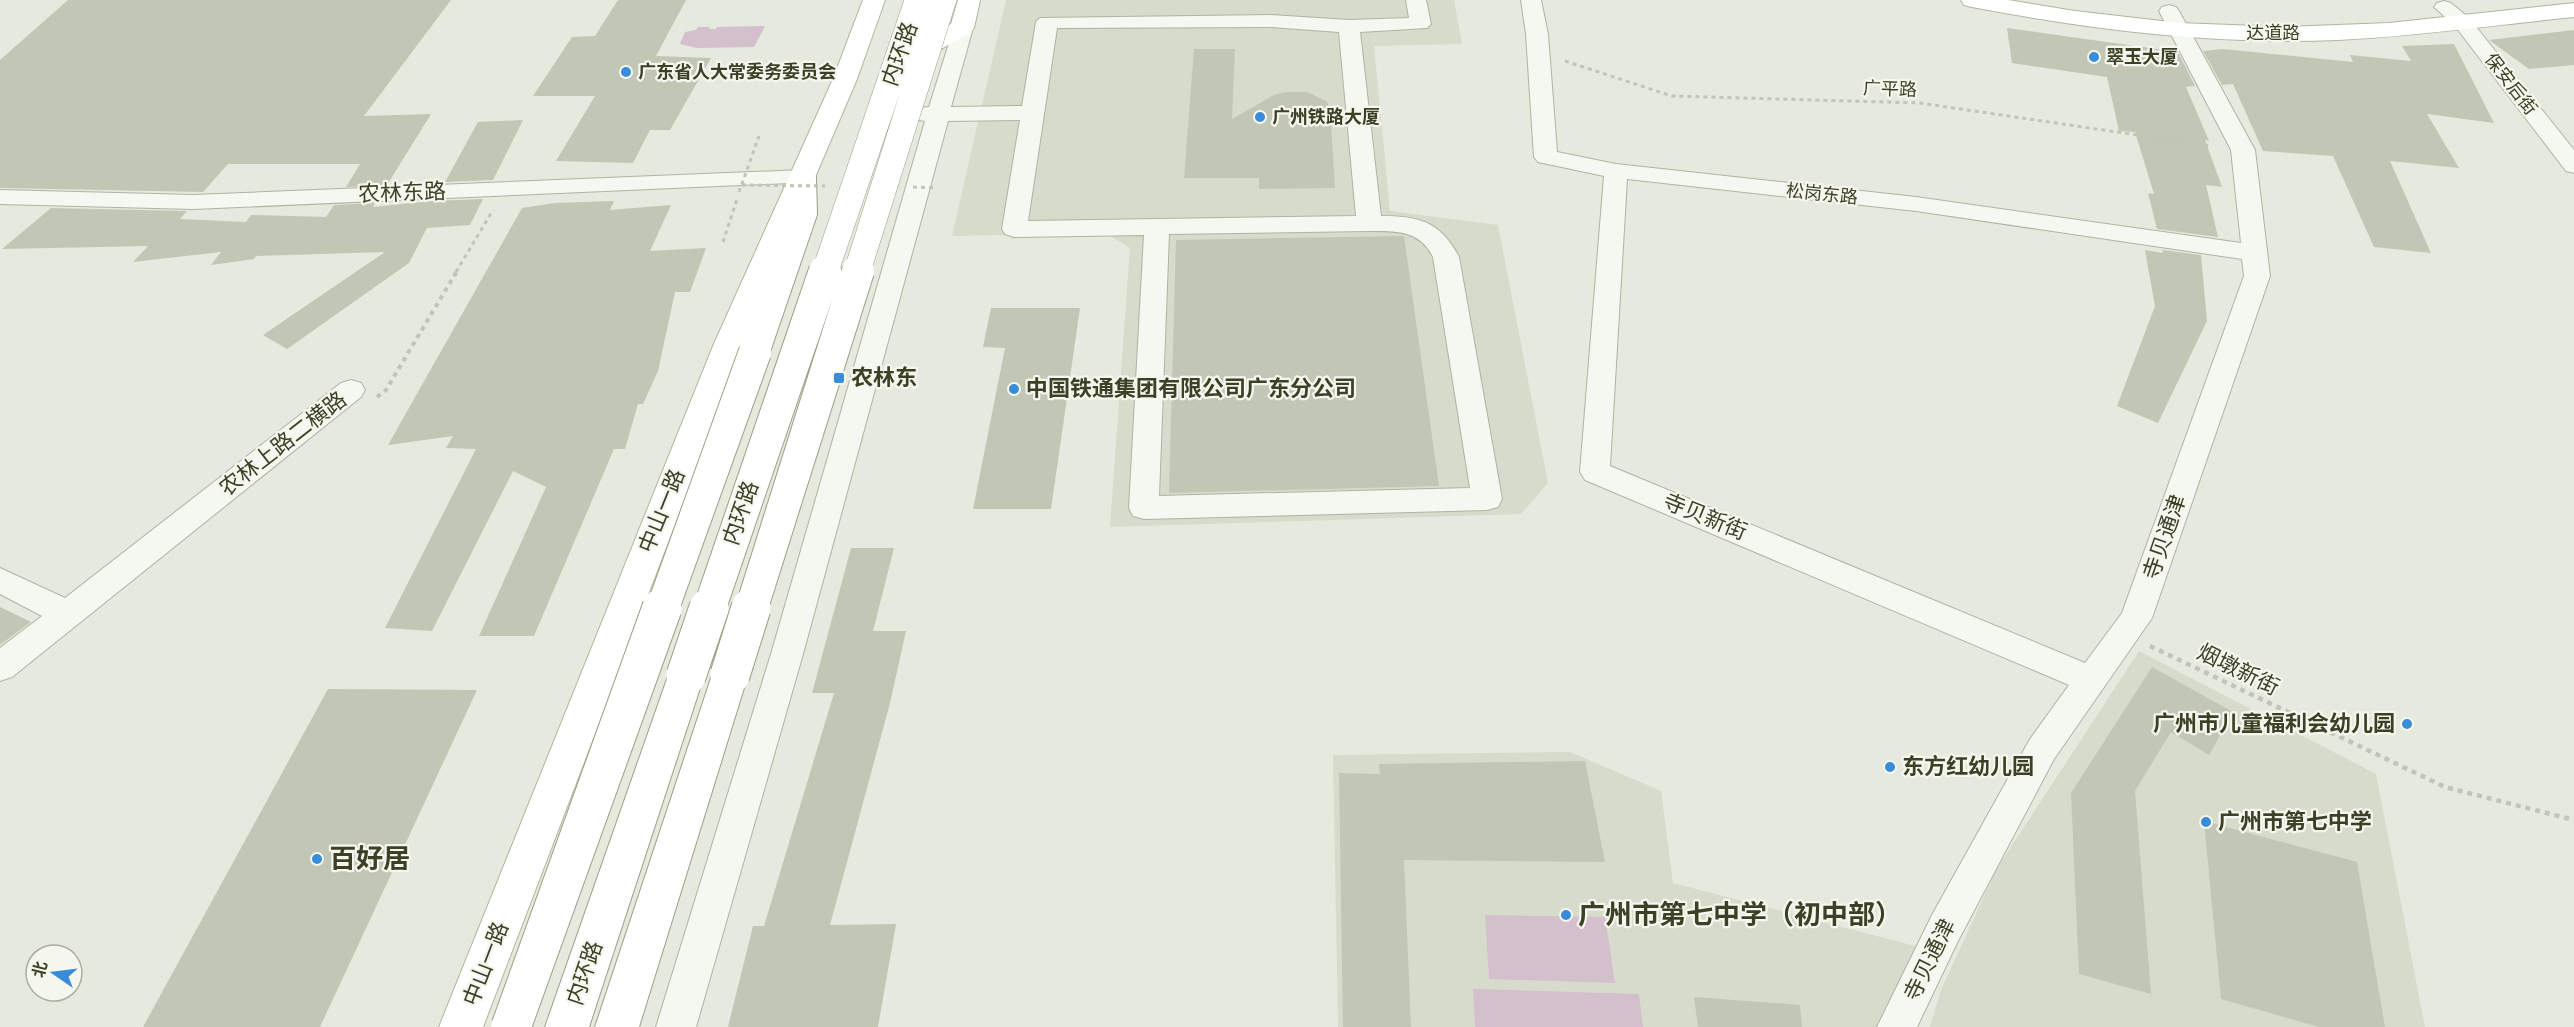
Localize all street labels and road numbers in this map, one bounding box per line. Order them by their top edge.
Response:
street label: 内环路 [877,19,923,89]
street label: 达道路 [2246,22,2300,44]
street label: 保安后街 [2480,49,2542,119]
street label: 广平路 [1863,77,1917,101]
street label: 农林东路 [358,178,446,208]
street label: 松岗东路 [1785,179,1859,209]
street label: 农林上路二横路 [214,386,352,502]
street label: 中山一路 [633,465,691,557]
street label: 内环路 [718,478,764,548]
street label: 寺贝新街 [1659,488,1751,546]
street label: 寺贝通津 [2138,491,2192,583]
street label: 烟墩新街 [2193,639,2283,701]
street label: 寺贝通津 [1899,915,1961,1005]
street label: 中山一路 [458,918,514,1010]
street label: 内环路 [562,938,608,1008]

